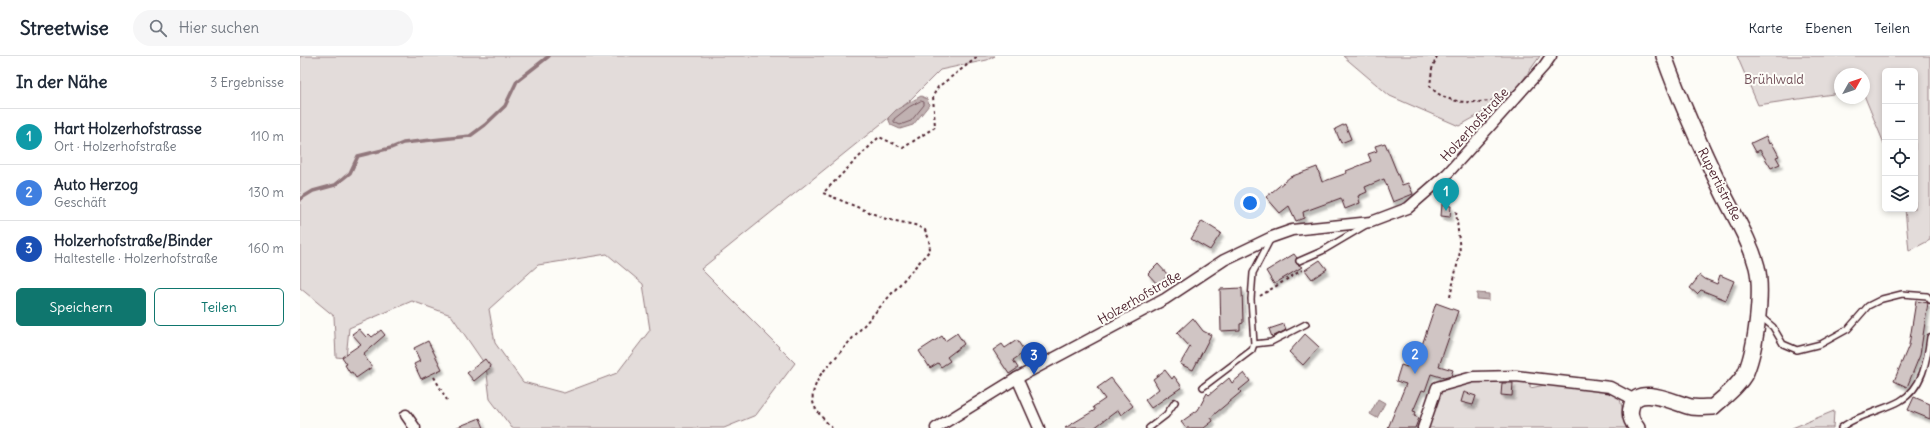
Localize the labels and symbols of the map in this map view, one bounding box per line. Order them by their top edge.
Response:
north arrow [1834,68,1870,104]
park label: Brühlwald [1744,71,1804,88]
street label: Holzerhofstraße [1437,84,1512,165]
street label: Rupertistraße [1694,145,1745,224]
pin: 1 [1433,178,1459,211]
your location [1240,193,1260,213]
street label: Holzerhofstraße [1094,267,1184,328]
pin: 2 [1402,341,1428,374]
pin: 3 [1021,342,1047,375]

